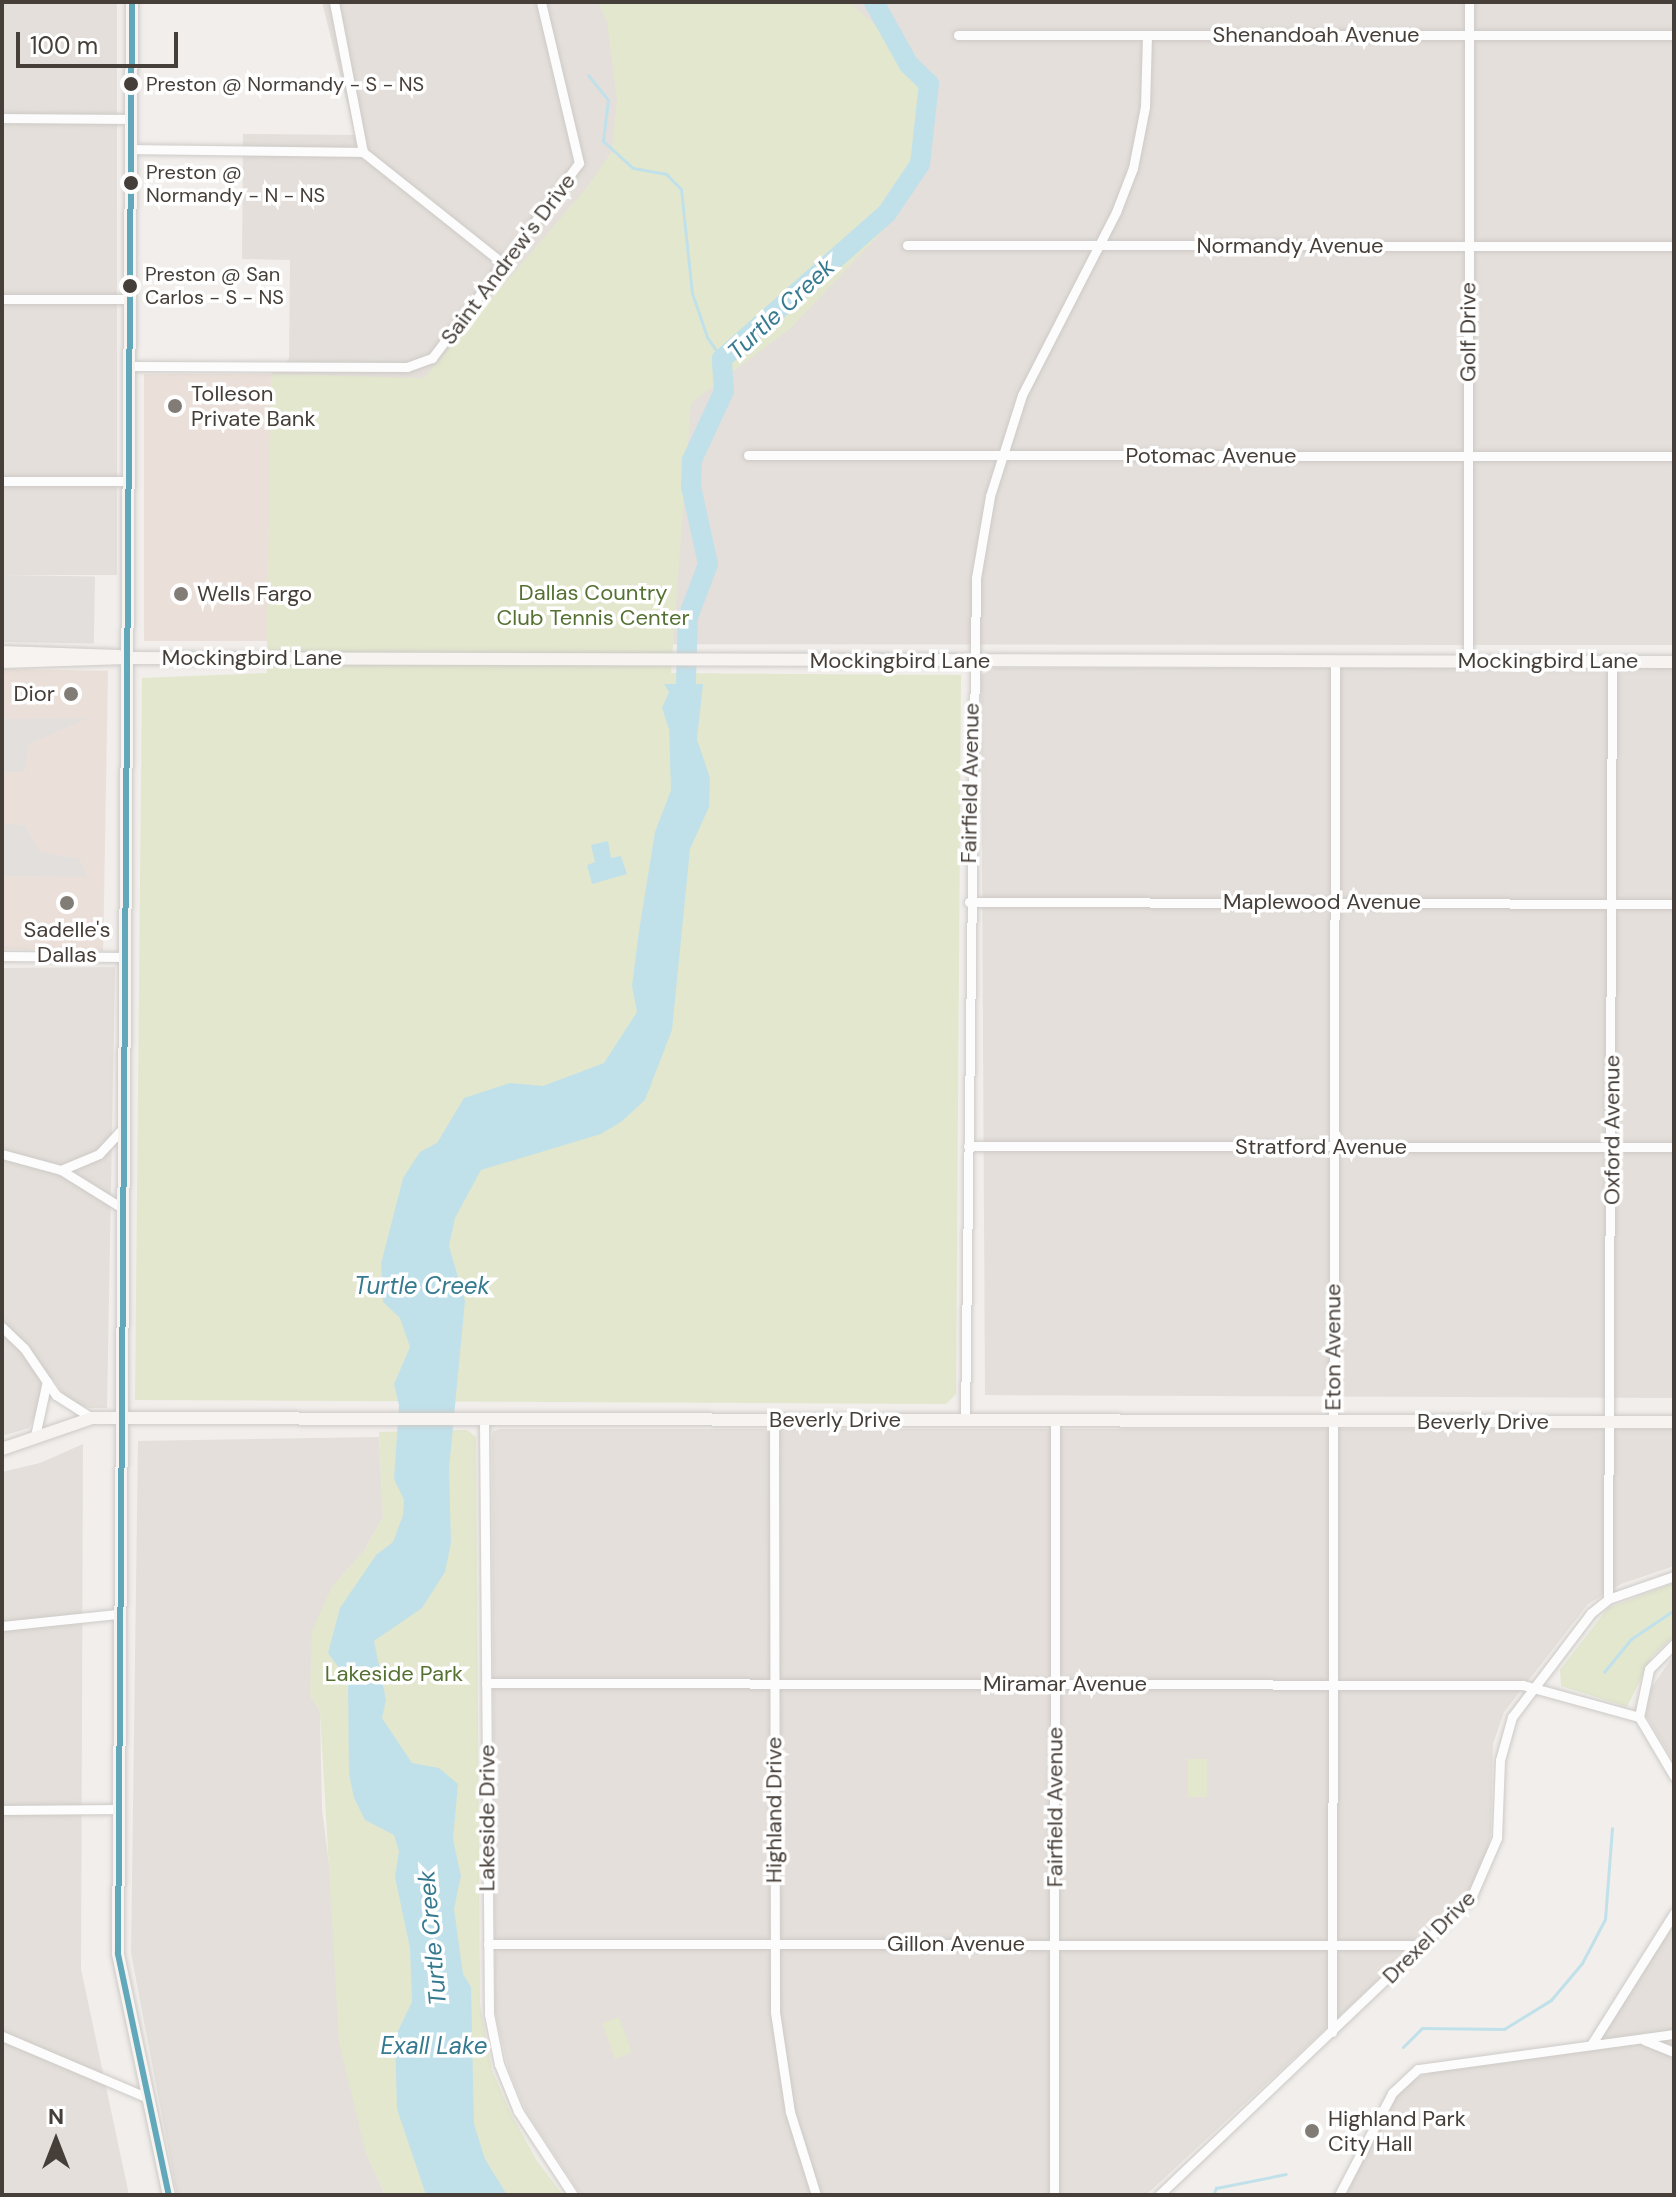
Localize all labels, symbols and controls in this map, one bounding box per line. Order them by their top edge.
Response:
scale bar [20,16,182,66]
street label: Shenandoah Avenue [1212,22,1420,48]
text: 100 m [30,30,98,61]
place label: Preston @ Normandy - S - NS [146,72,424,96]
marker: Preston @ Normandy - S - NS [123,76,139,92]
place label: Preston @ Normandy - N - NS [146,160,325,207]
street label: Saint Andrew's Drive [435,168,581,350]
marker: Preston @ Normandy - N - NS [123,175,139,191]
street label: Normandy Avenue [1196,233,1384,259]
water label: Turtle Creek [722,252,840,366]
place label: Preston @ San Carlos - S - NS [145,262,284,309]
marker: Preston @ San Carlos - S - NS [122,278,138,294]
street label: Golf Drive [1455,282,1481,382]
place label: Tolleson Private Bank [191,380,315,432]
marker: Tolleson Private Bank [166,397,184,415]
street label: Potomac Avenue [1126,443,1296,469]
park label: Dallas Country Club Tennis Center [496,579,690,630]
place label: Wells Fargo [197,581,312,607]
marker: Wells Fargo [172,585,190,603]
street label: Mockingbird Lane [162,645,342,671]
street label: Mockingbird Lane [810,648,990,674]
street label: Mockingbird Lane [1458,648,1638,674]
place label: Dior [13,681,55,707]
marker: Dior [62,685,80,703]
street label: Fairfield Avenue [955,702,985,864]
street label: Maplewood Avenue [1223,889,1421,915]
marker: Sadelle's Dallas [58,894,76,912]
place label: Sadelle's Dallas [24,916,110,968]
street label: Oxford Avenue [1599,1055,1625,1205]
street label: Stratford Avenue [1235,1134,1407,1160]
water label: Turtle Creek [354,1272,490,1300]
street label: Eton Avenue [1320,1283,1346,1411]
street label: Beverly Drive [769,1407,901,1433]
street label: Beverly Drive [1417,1409,1549,1435]
park label: Lakeside Park [325,1661,463,1687]
street label: Miramar Avenue [983,1671,1147,1697]
street label: Fairfield Avenue [1042,1727,1068,1887]
street label: Highland Drive [761,1737,787,1883]
street label: Lakeside Drive [474,1745,500,1891]
water label: Turtle Creek [412,1869,452,2007]
street label: Drexel Drive [1377,1885,1481,1989]
street label: Gillon Avenue [887,1931,1025,1957]
water label: Exall Lake [380,2032,488,2060]
north arrow [16,2101,96,2181]
text: N [48,2102,64,2131]
place label: Highland Park City Hall [1328,2105,1466,2156]
marker: Highland Park City Hall [1303,2122,1321,2140]

